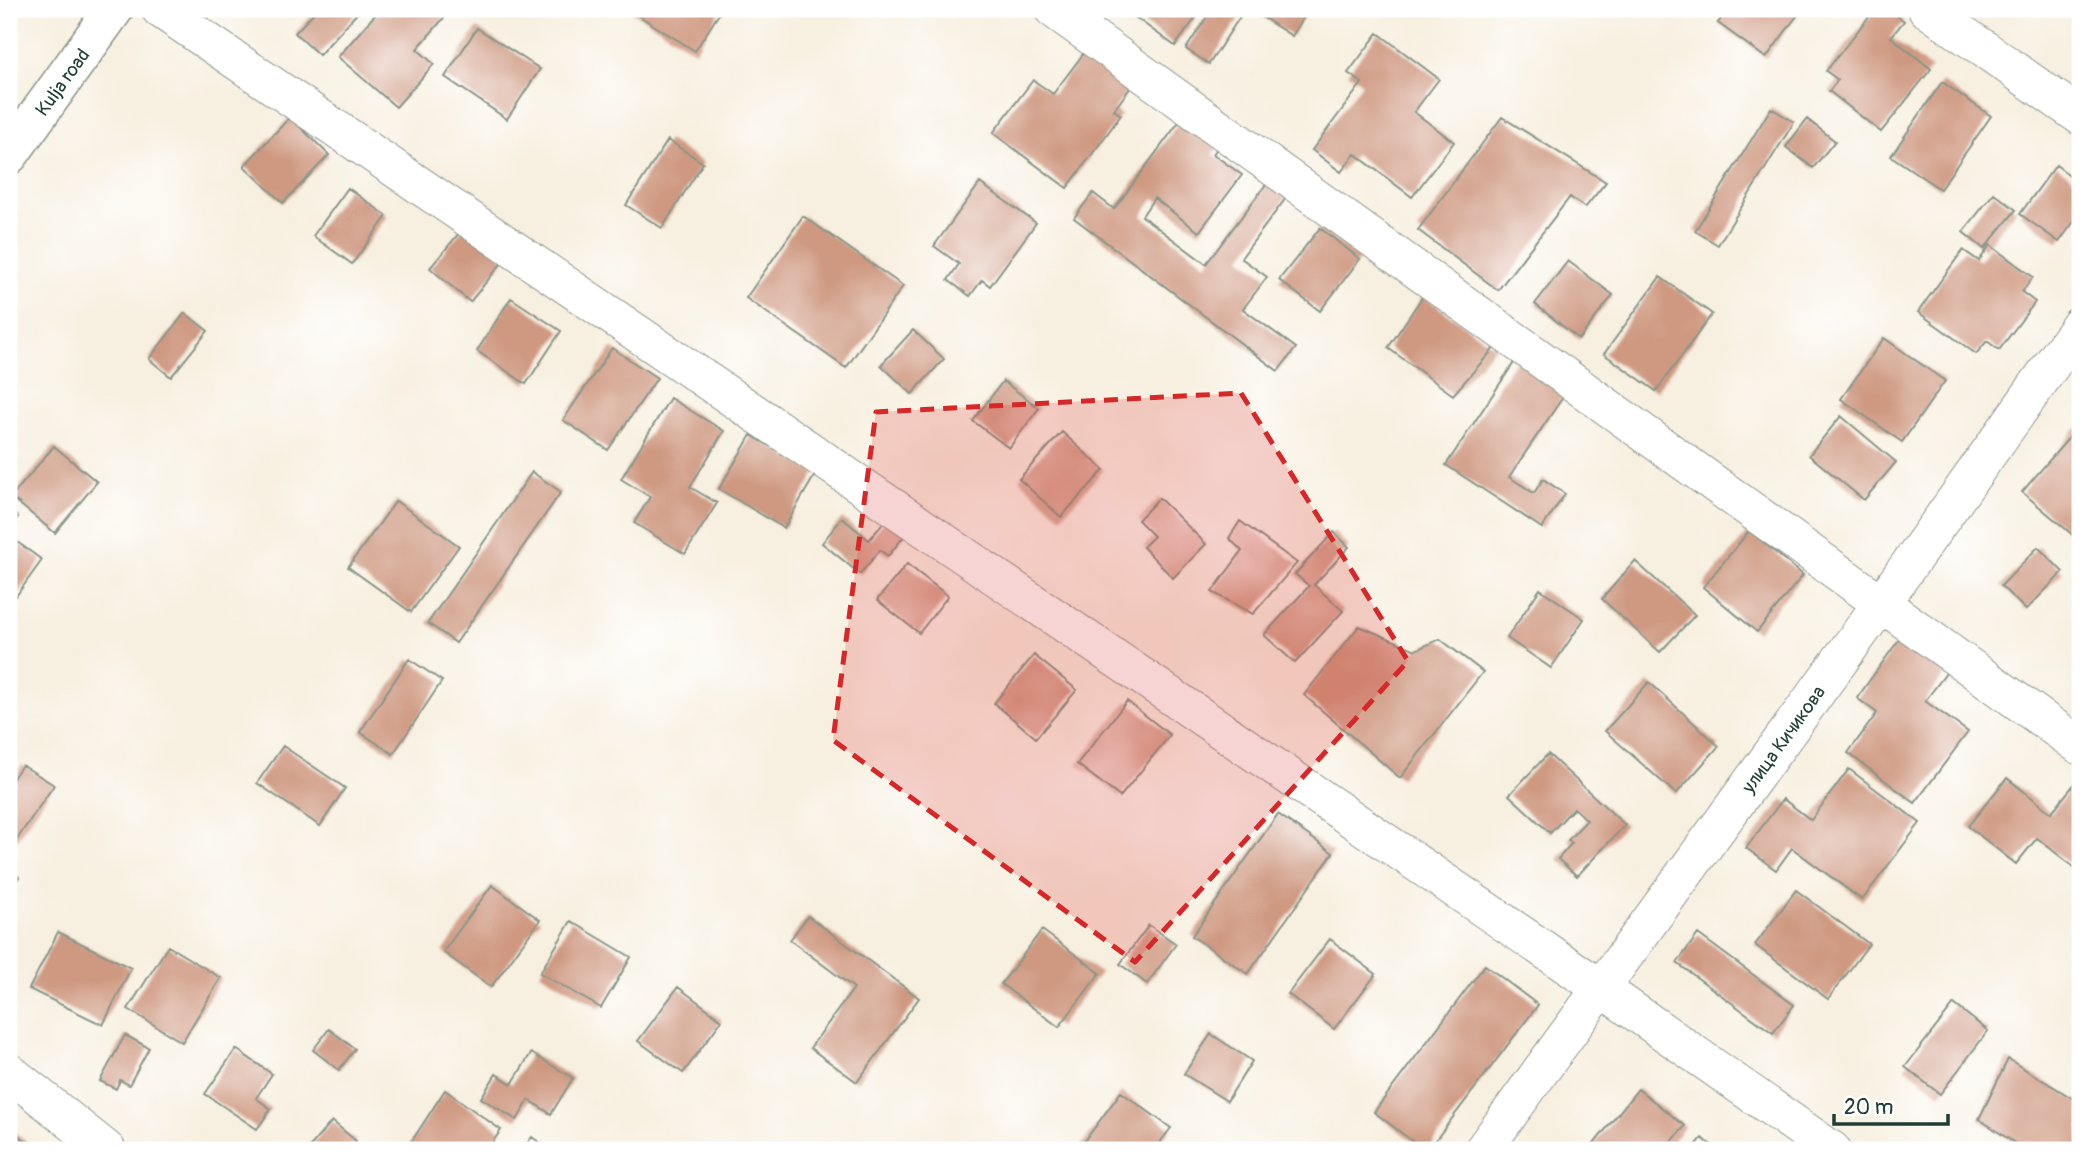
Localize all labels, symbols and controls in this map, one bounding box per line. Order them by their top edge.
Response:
street label: Kulja road [30,44,95,121]
street label: улица Кичикова [1736,681,1831,799]
scale bar [1834,1082,1947,1126]
text: 20 m [1844,1094,1893,1121]

